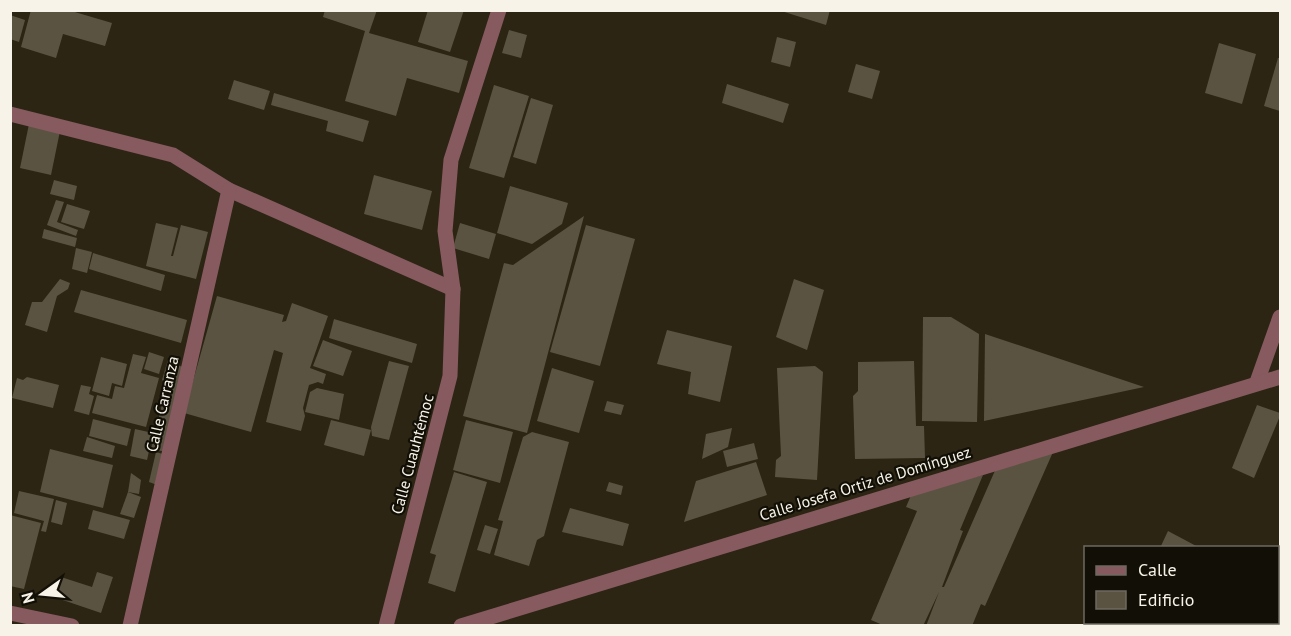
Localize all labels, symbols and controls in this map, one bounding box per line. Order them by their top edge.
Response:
street label: Calle Carranza [141,354,183,454]
street label: Calle Cuauhtémoc [386,392,438,516]
street label: Calle Josefa Ortiz de Domínguez [757,441,973,525]
legend [1084,546,1279,624]
text: Calle [1138,558,1177,581]
north arrow [12,564,72,624]
text: Edificio [1138,588,1194,611]
text: N [16,590,39,606]

